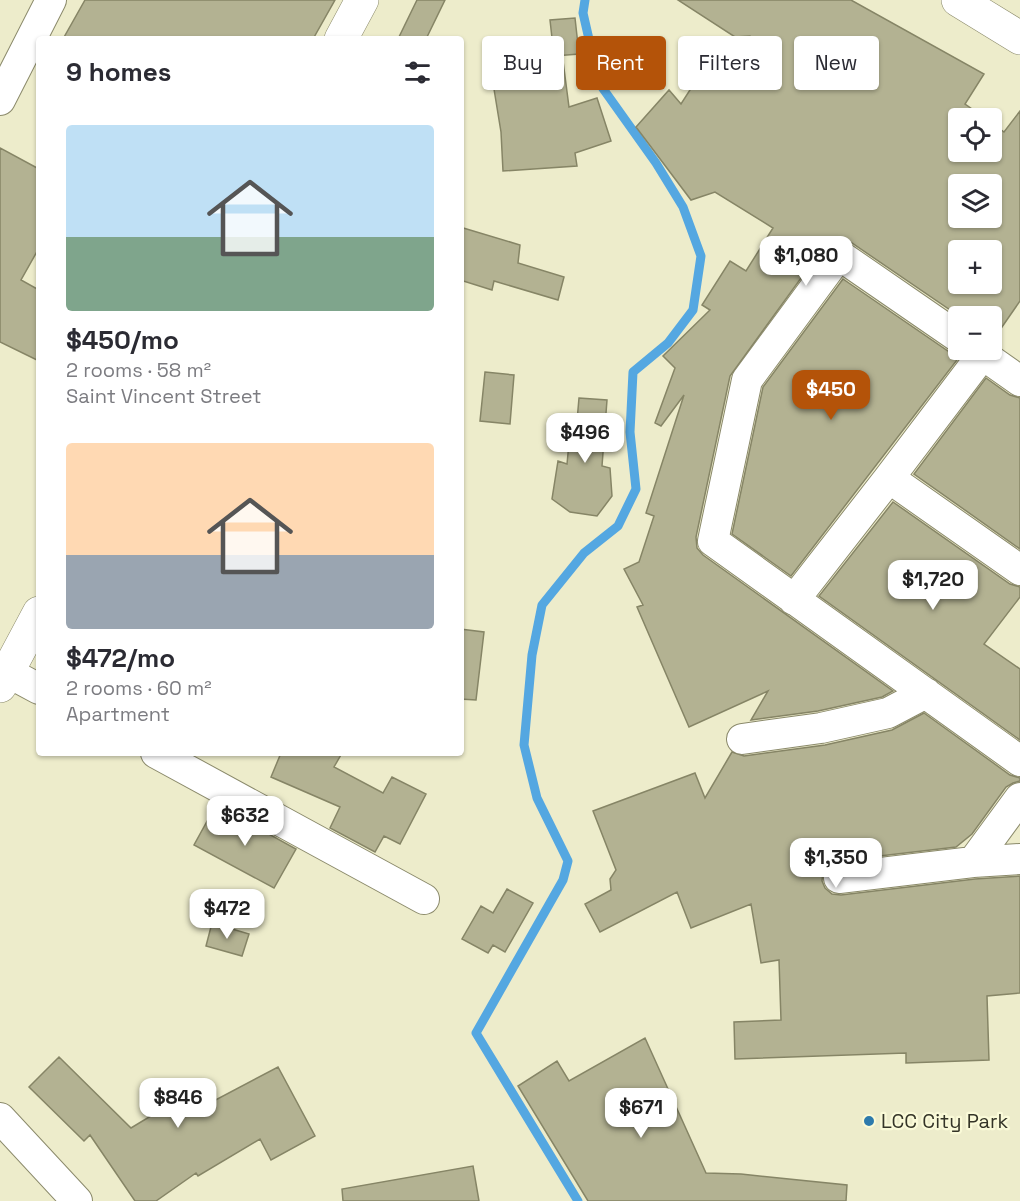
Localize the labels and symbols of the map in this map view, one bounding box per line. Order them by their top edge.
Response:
pin: $1,080 [757,236,855,287]
pin: $450 [795,370,867,421]
pin: $496 [549,413,621,464]
pin: $1,720 [884,560,982,611]
pin: $632 [209,796,281,847]
pin: $1,350 [787,838,885,889]
pin: $472 [191,889,263,940]
pin: $846 [142,1078,214,1129]
pin: $671 [605,1088,677,1139]
place label: LCC City Park [881,1108,1008,1134]
marker: LCC City Park [862,1114,876,1128]

